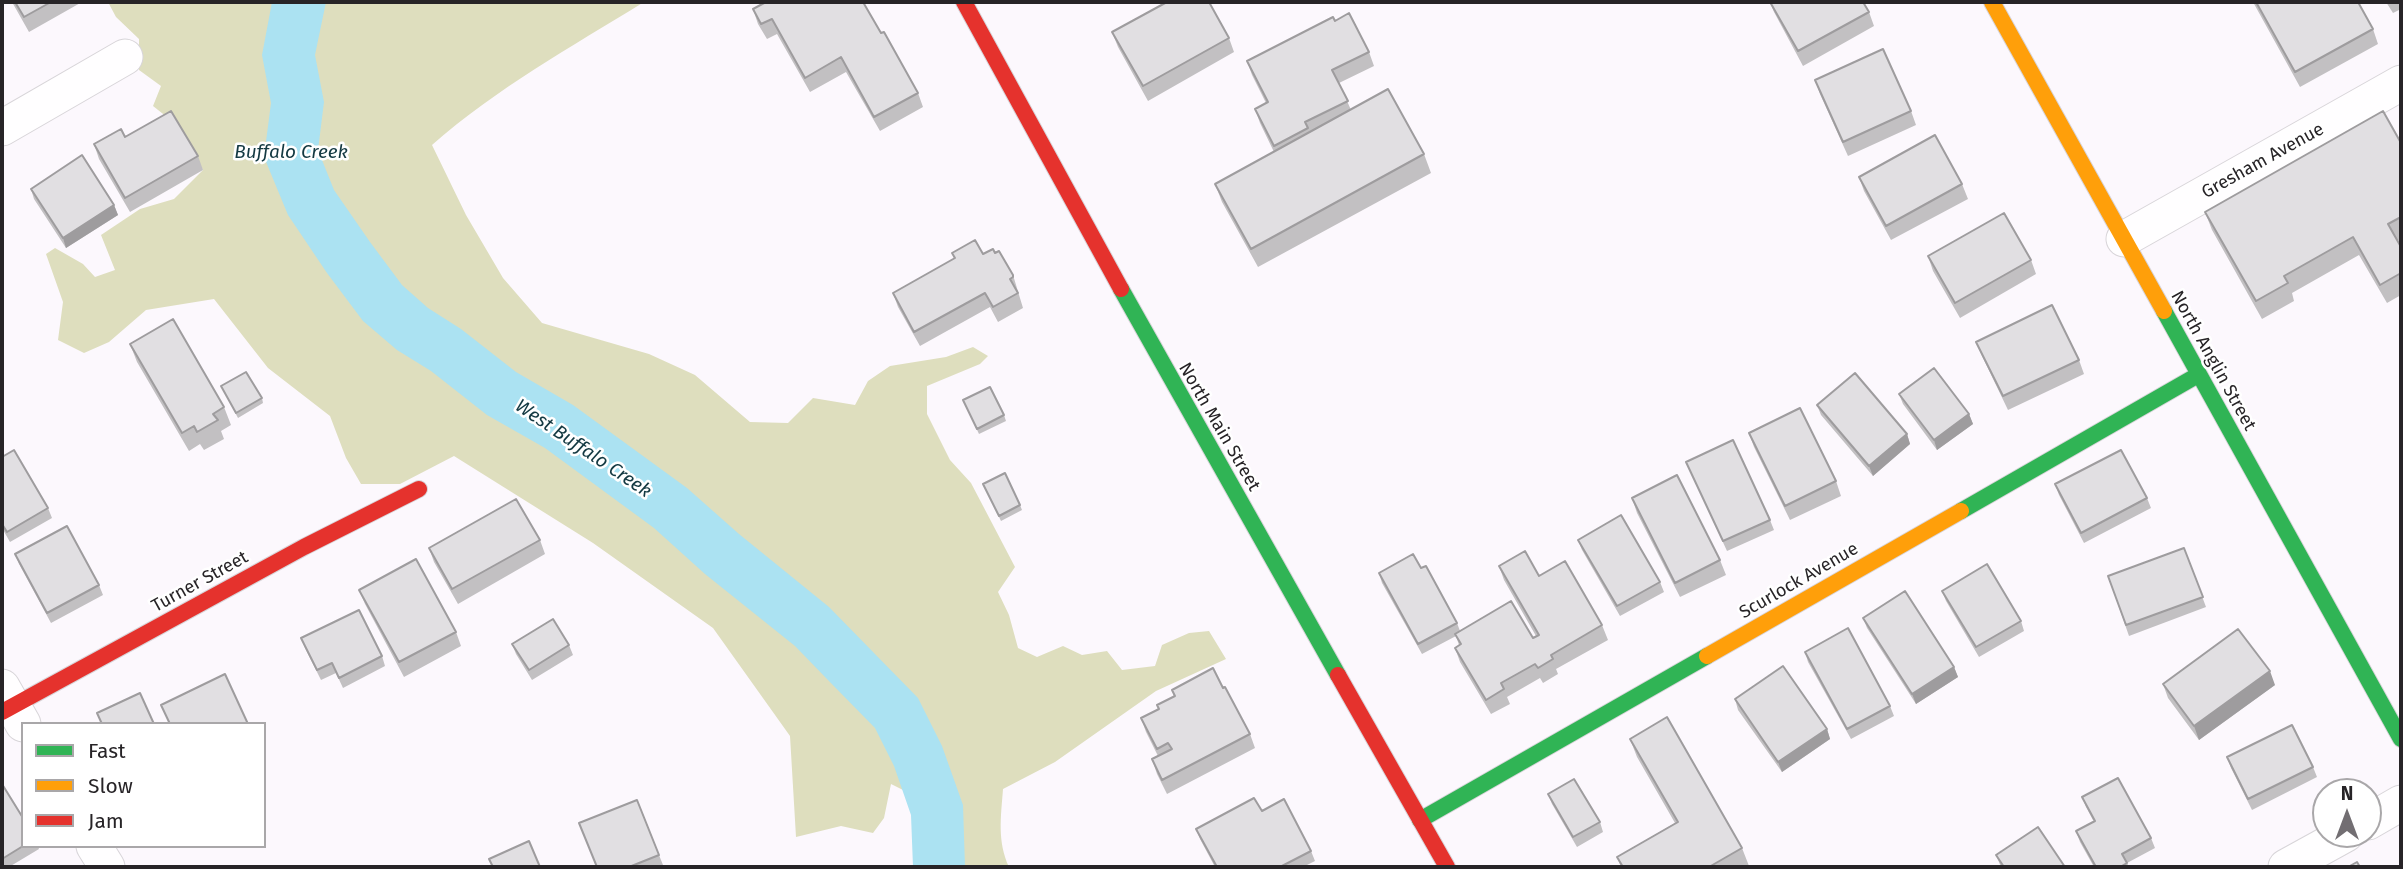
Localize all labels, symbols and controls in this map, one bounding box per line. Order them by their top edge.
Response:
street label: Gresham Avenue [2198,119,2328,203]
water label: Buffalo Creek [234,142,348,164]
street label: North Anglin Street [2166,287,2260,435]
street label: North Main Street [1173,359,1265,495]
water label: West Buffalo Creek [511,395,655,503]
street label: Scurlock Avenue [1736,538,1862,624]
street label: Turner Street [148,547,252,617]
legend [21,722,266,848]
text: Fast [88,738,126,764]
text: Slow [88,773,133,799]
north arrow [2312,778,2382,848]
text: N [2341,782,2353,805]
text: Jam [88,808,124,834]

